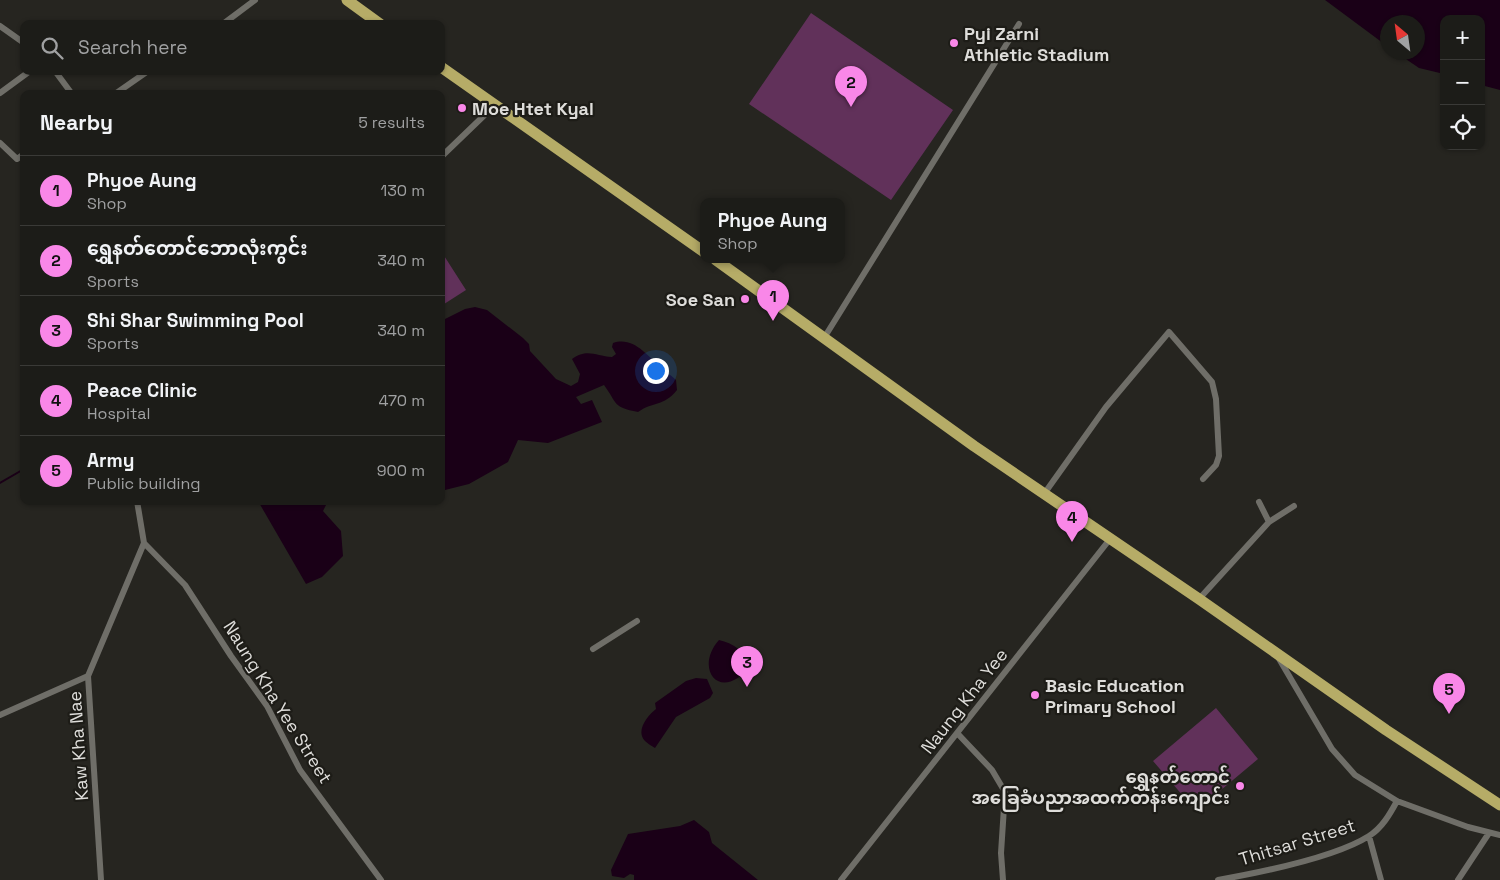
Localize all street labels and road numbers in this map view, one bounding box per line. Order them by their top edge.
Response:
street label: Naung Kha Yee Street [219,616,337,788]
street label: Naung Kha Yee [916,644,1012,758]
street label: Kaw Kha Nae [63,690,93,802]
street label: Thitsar Street [1236,813,1358,871]

